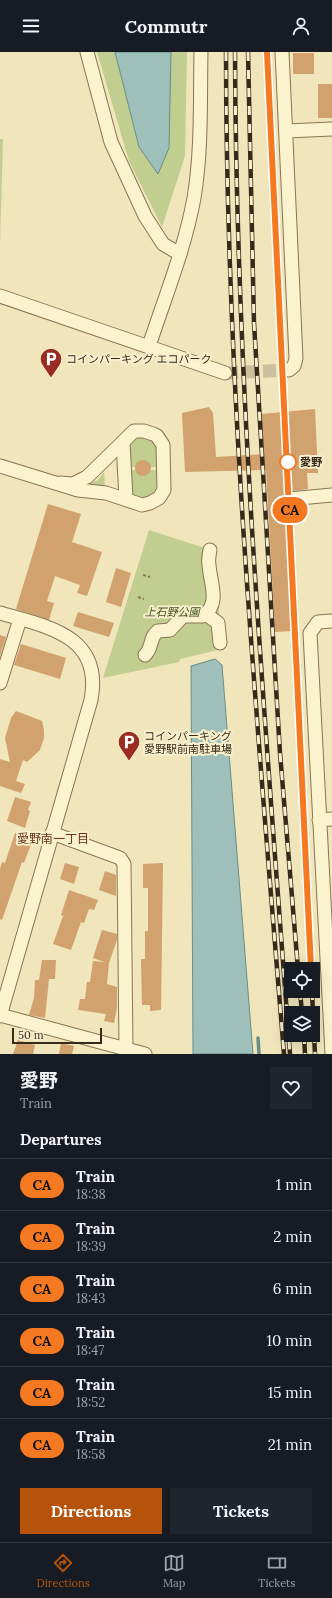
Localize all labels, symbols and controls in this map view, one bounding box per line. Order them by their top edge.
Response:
icon: menu [20,15,42,37]
text: Commutr [125,15,207,38]
icon: person [290,15,312,37]
parking icon: コインパーキング エコパーク [38,346,64,379]
place label: コインパーキング エコパーク [66,352,212,366]
marker: 愛野 [279,453,297,471]
place label: 愛野 [300,455,323,469]
line badge: CA [272,497,308,523]
text: CA [281,501,299,519]
park label: 上石野公園 [145,605,201,619]
parking icon: コインパーキング 愛野駅前南駐車場 [116,729,142,762]
place label: コインパーキング 愛野駅前南駐車場 [144,729,232,756]
district label: 愛野南一丁目 [17,831,89,846]
map controls [284,962,320,1042]
button: locate [284,962,320,998]
button: layers [284,1006,320,1042]
scale bar [12,1026,102,1045]
text: 50 m [18,1028,44,1042]
button: heart [270,1067,312,1109]
text: 愛野 [20,1068,58,1092]
text: Train [20,1095,52,1112]
text: Departures [20,1130,101,1149]
text: Train [76,1167,115,1186]
text: 1 min [276,1175,312,1194]
text: CA [33,1176,51,1194]
text: 18:38 [76,1186,106,1203]
text: Train [76,1219,115,1238]
text: 2 min [273,1227,312,1246]
text: CA [33,1228,51,1246]
text: 18:39 [76,1238,106,1255]
text: Train [76,1271,115,1290]
text: 6 min [273,1279,312,1298]
text: CA [33,1280,51,1298]
text: 18:43 [76,1290,106,1307]
text: Train [76,1323,115,1342]
text: 10 min [267,1331,312,1350]
text: CA [33,1332,51,1350]
text: 18:47 [76,1342,104,1359]
text: Train [76,1375,115,1394]
text: 15 min [268,1383,312,1402]
text: CA [33,1384,51,1402]
text: 18:52 [76,1394,105,1411]
text: Train [76,1427,115,1446]
text: 21 min [268,1435,312,1454]
text: CA [33,1436,51,1454]
text: 18:58 [76,1446,106,1463]
button: Directions [20,1488,162,1534]
button: Tickets [170,1488,312,1534]
tab: Directions [37,1552,90,1590]
tab: Map [163,1552,185,1590]
tab: Tickets [258,1552,295,1590]

